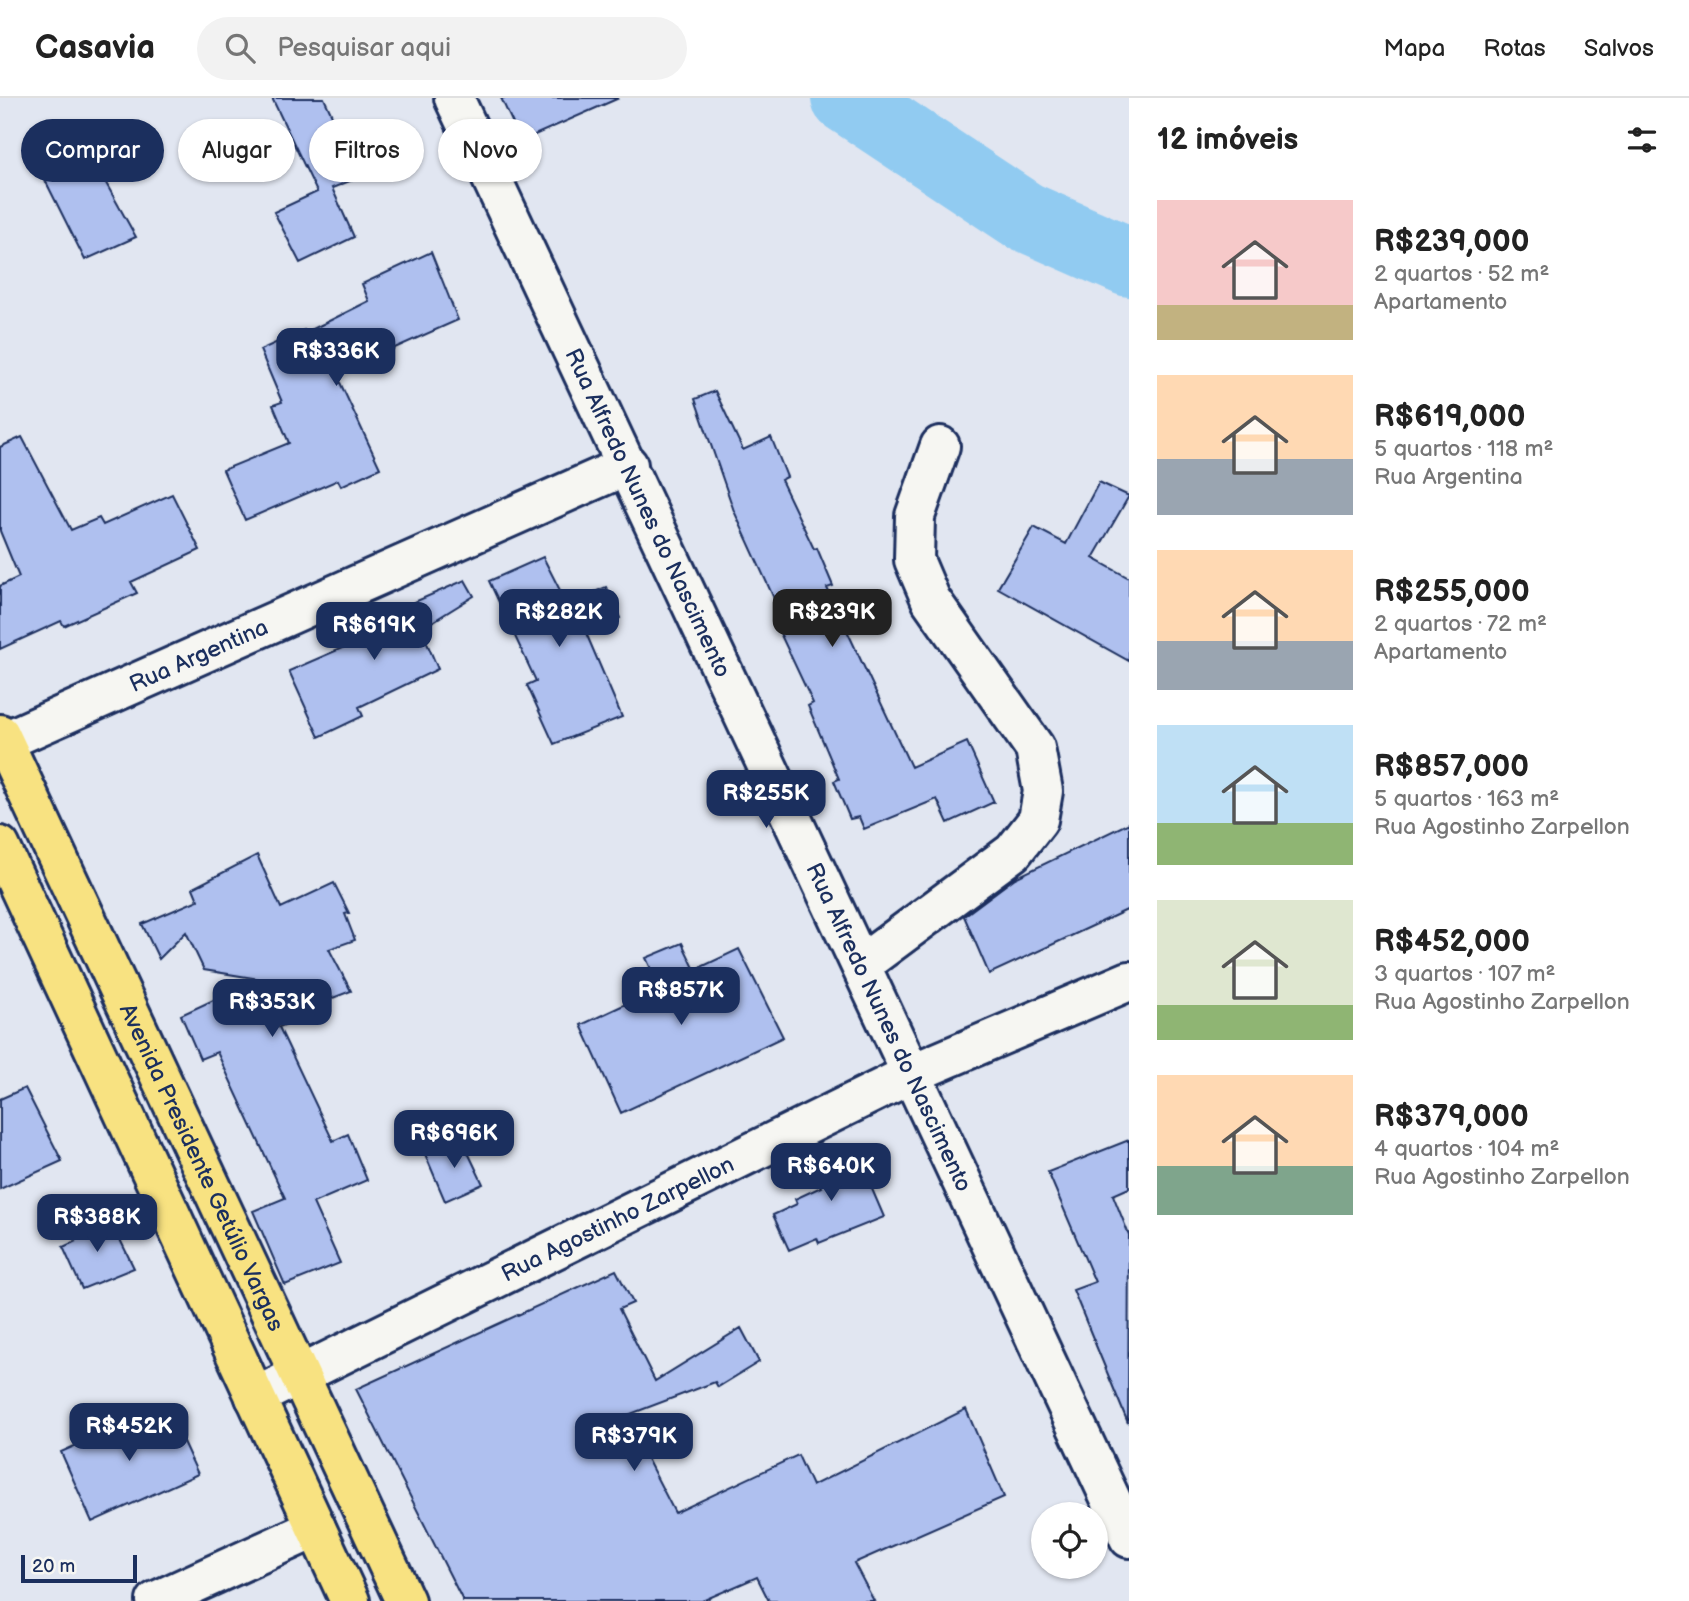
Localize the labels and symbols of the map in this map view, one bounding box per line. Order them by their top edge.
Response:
pin: R$336K [279,328,393,388]
street label: Rua Alfredo Nunes do Nascimento [558,344,737,682]
pin: R$282K [502,589,616,649]
pin: R$239K [775,589,889,649]
pin: R$619K [317,602,431,662]
street label: Rua Argentina [125,613,273,699]
pin: R$255K [709,770,823,830]
street label: Rua Alfredo Nunes do Nascimento [799,859,978,1196]
pin: R$857K [624,968,738,1027]
pin: R$353K [215,979,329,1039]
street label: Avenida Presidente Getúlio Vargas [113,999,290,1336]
pin: R$696K [397,1110,511,1170]
pin: R$640K [774,1144,888,1203]
street label: Rua Agostinho Zarpellon [497,1150,739,1289]
pin: R$388K [40,1194,154,1254]
pin: R$452K [72,1404,186,1463]
pin: R$379K [577,1414,691,1473]
scale bar [21,1552,136,1584]

